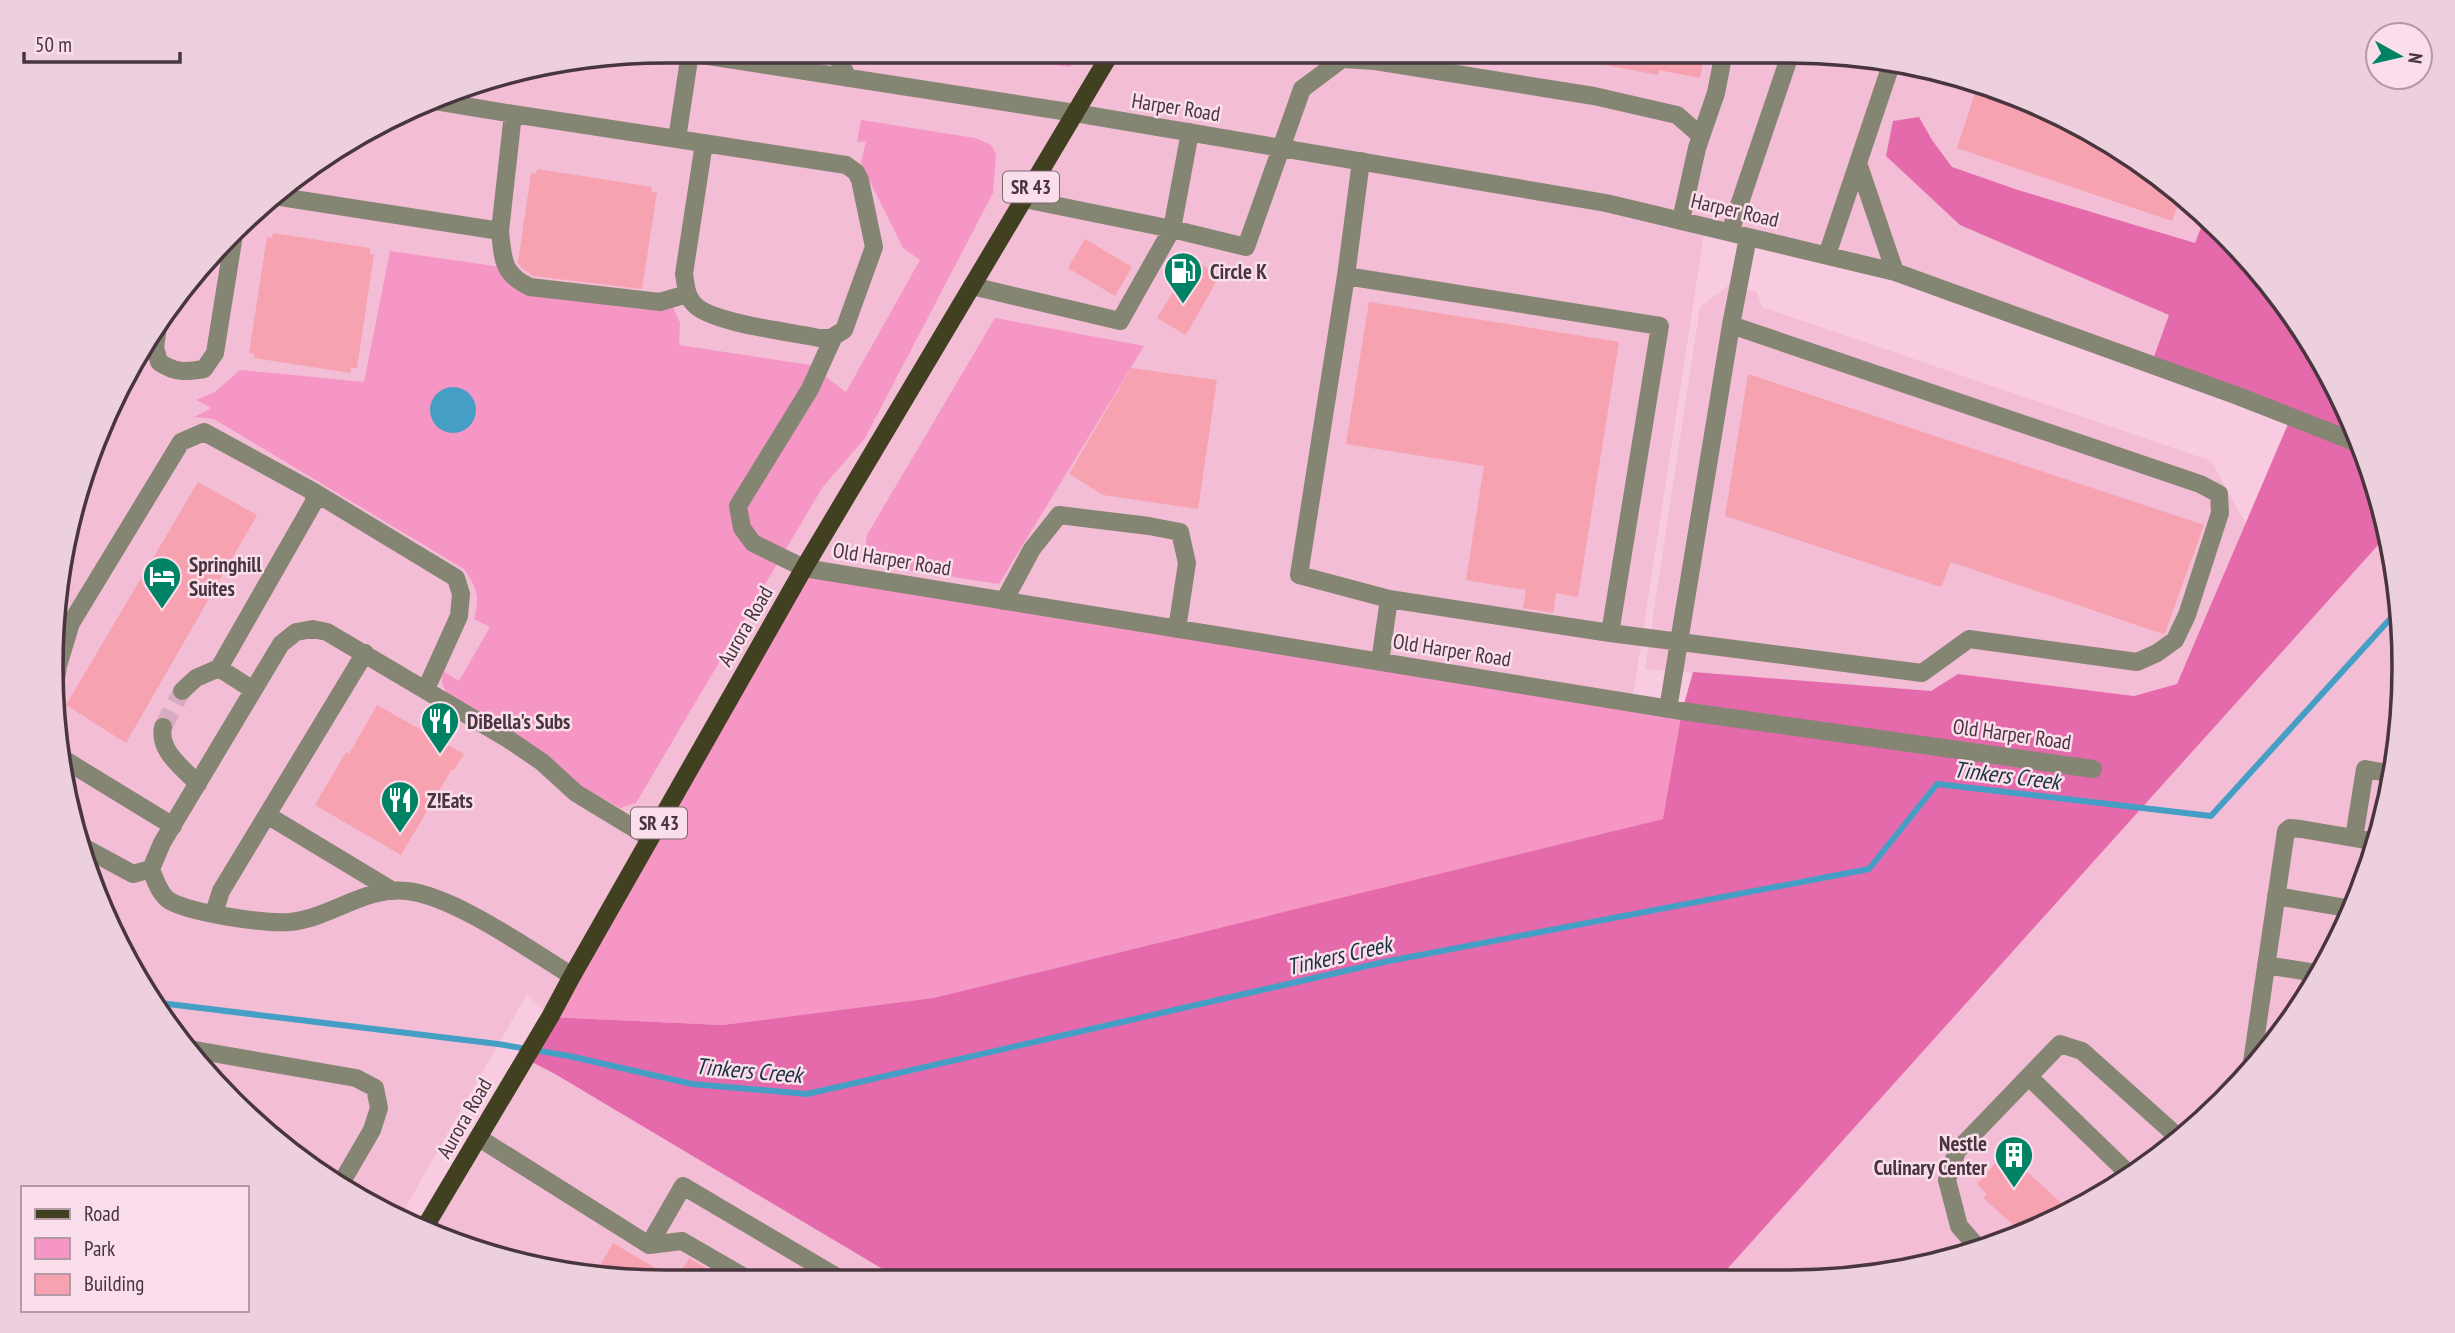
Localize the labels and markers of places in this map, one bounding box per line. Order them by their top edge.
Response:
fuel station icon: Circle K [1162,250,1204,305]
place label: Circle K [1210,258,1267,285]
place label: Springhill Suites [189,551,262,602]
hotel icon: Springhill Suites [141,555,183,610]
restaurant icon: DiBella's Subs [419,700,461,755]
place label: DiBella's Subs [467,708,570,735]
restaurant icon: Z!Eats [379,779,421,834]
place label: Z!Eats [427,787,473,814]
place label: Nestle Culinary Center [1874,1130,1988,1181]
building icon: Nestle Culinary Center [1993,1134,2035,1189]

